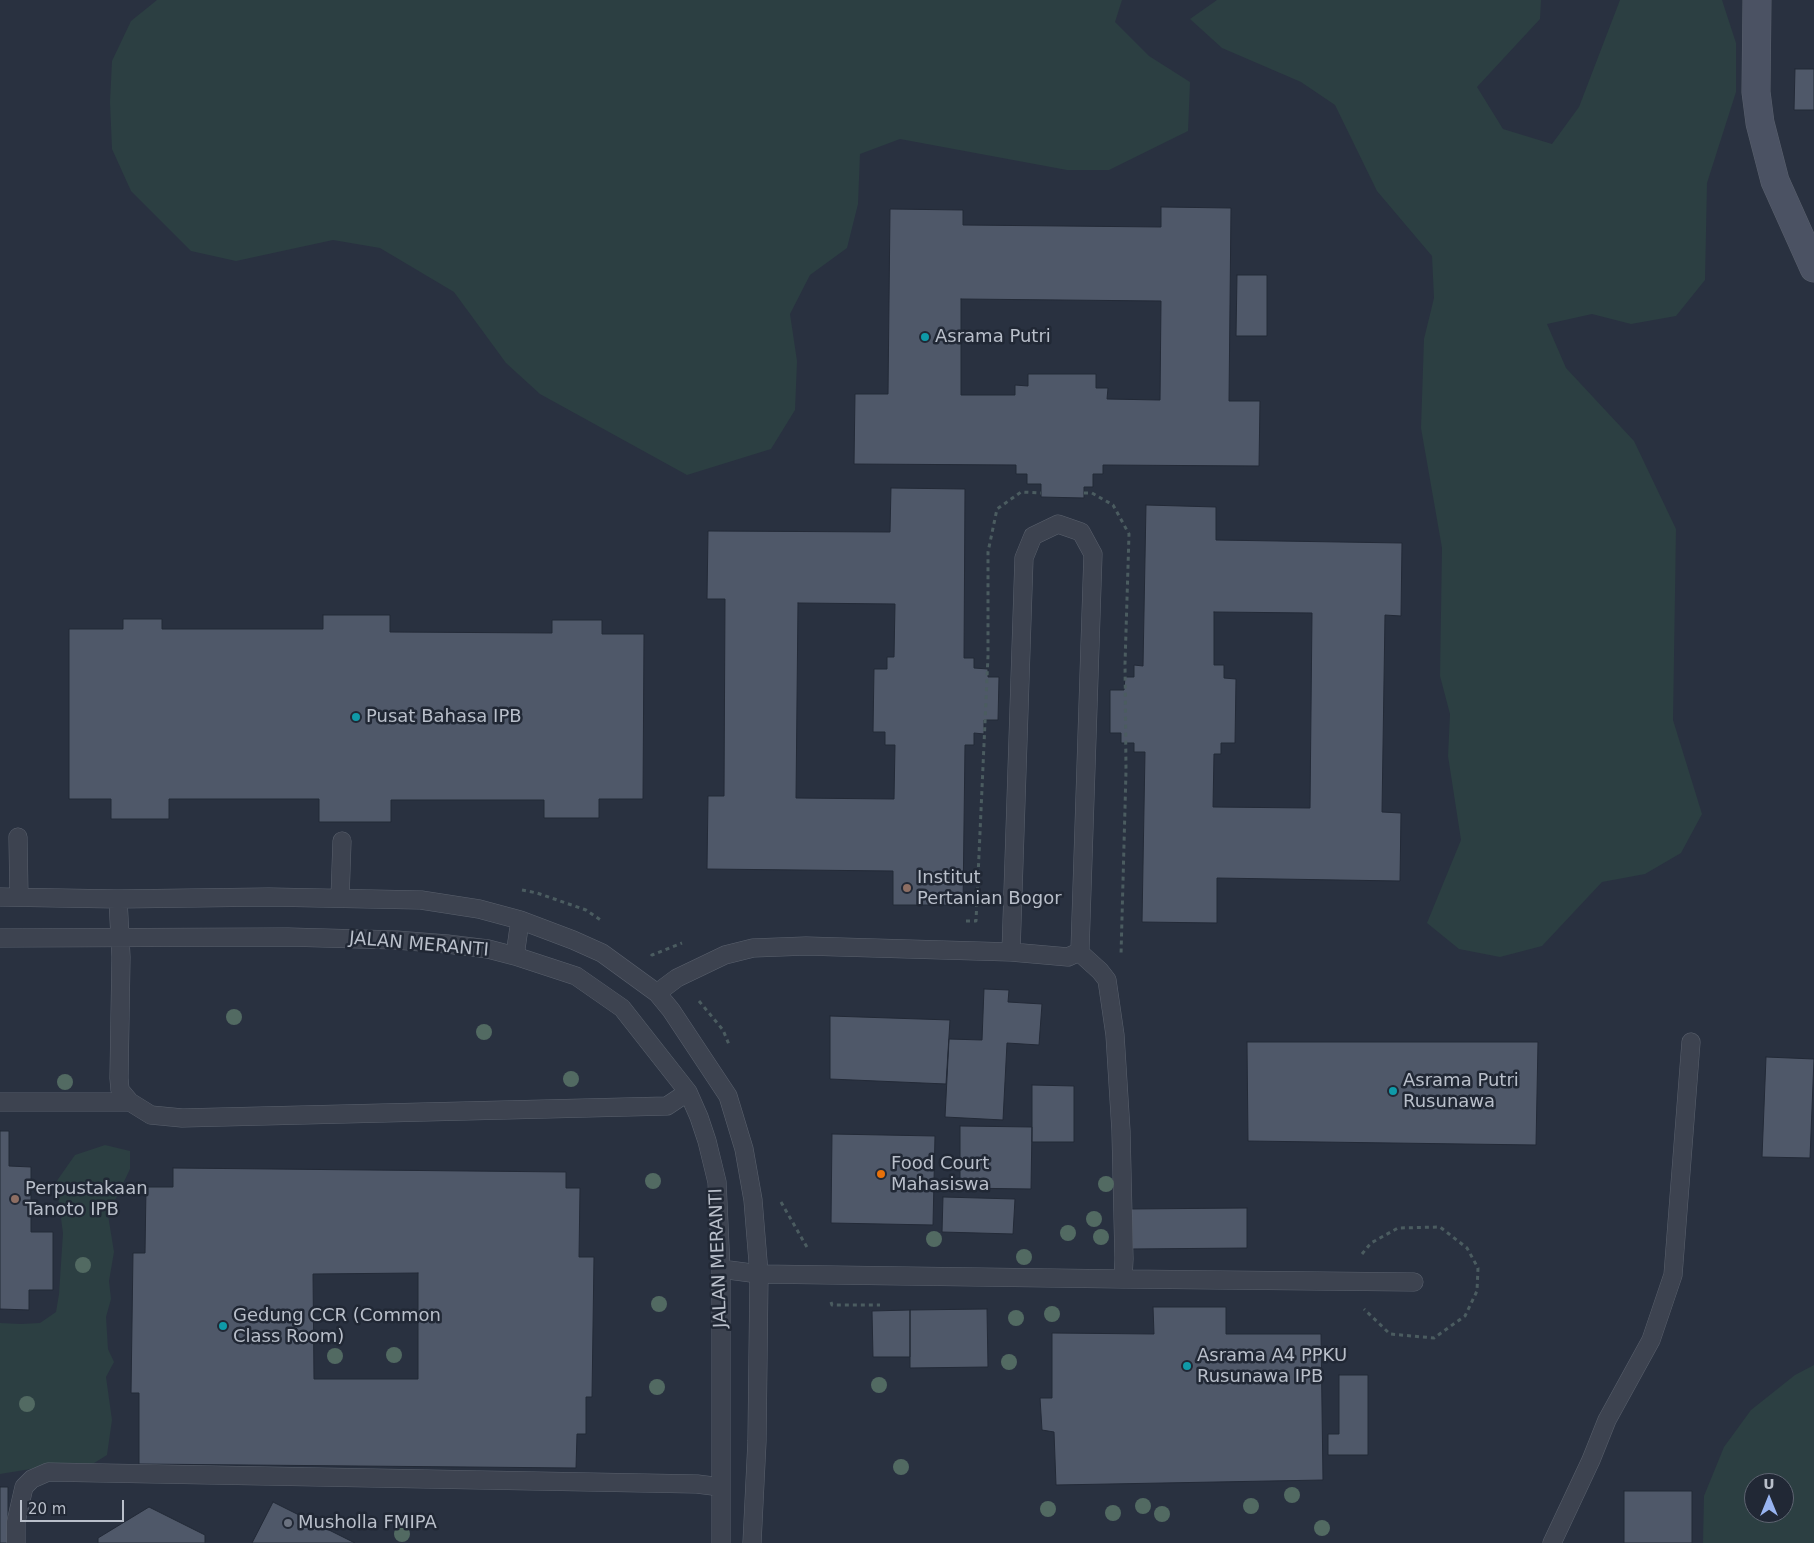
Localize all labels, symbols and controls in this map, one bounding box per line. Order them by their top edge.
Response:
place label: Asrama Putri [935,326,1051,348]
marker: Asrama Putri [919,331,931,343]
place label: Pusat Bahasa IPB [366,706,522,728]
marker: Pusat Bahasa IPB [350,711,362,723]
place label: Institut Pertanian Bogor [917,867,1062,910]
marker: Institut Pertanian Bogor [901,882,913,894]
street label: JALAN MERANTI [348,928,490,962]
place label: Asrama Putri Rusunawa [1403,1070,1519,1112]
marker: Asrama Putri Rusunawa [1387,1085,1399,1097]
place label: Food Court Mahasiswa [891,1153,990,1196]
marker: Food Court Mahasiswa [875,1168,887,1180]
place label: Perpustakaan Tanoto IPB [25,1178,148,1220]
street label: JALAN MERANTI [706,1188,732,1328]
marker: Perpustakaan Tanoto IPB [9,1193,21,1205]
place label: Gedung CCR (Common Class Room) [233,1305,441,1348]
marker: Gedung CCR (Common Class Room) [217,1320,229,1332]
place label: Asrama A4 PPKU Rusunawa IPB [1197,1345,1347,1388]
marker: Asrama A4 PPKU Rusunawa IPB [1181,1360,1193,1372]
north arrow [1744,1473,1794,1523]
text: U [1763,1476,1775,1492]
scale bar [22,1490,126,1522]
text: 20 m [28,1500,66,1518]
place label: Musholla FMIPA [298,1512,437,1534]
marker: Musholla FMIPA [282,1517,294,1529]

